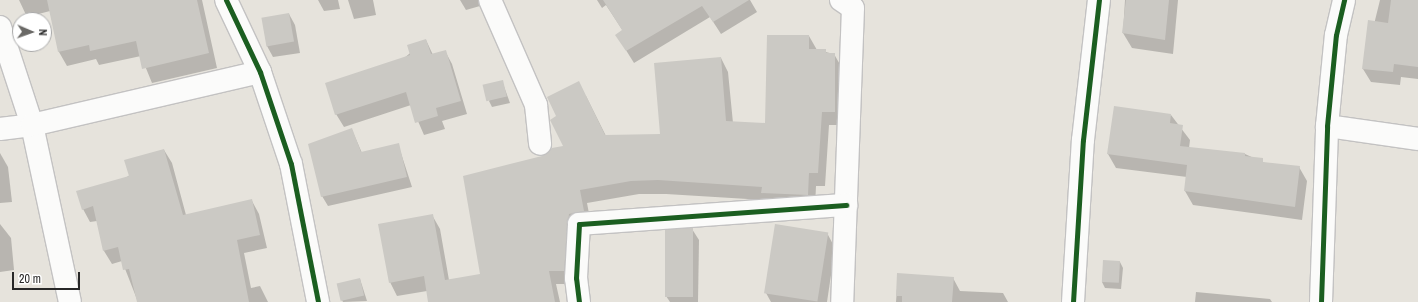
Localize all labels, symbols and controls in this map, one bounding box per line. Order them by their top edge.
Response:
north arrow [12,12,52,52]
text: N [36,29,50,36]
scale bar [14,264,82,290]
text: 20 m [19,271,41,287]

